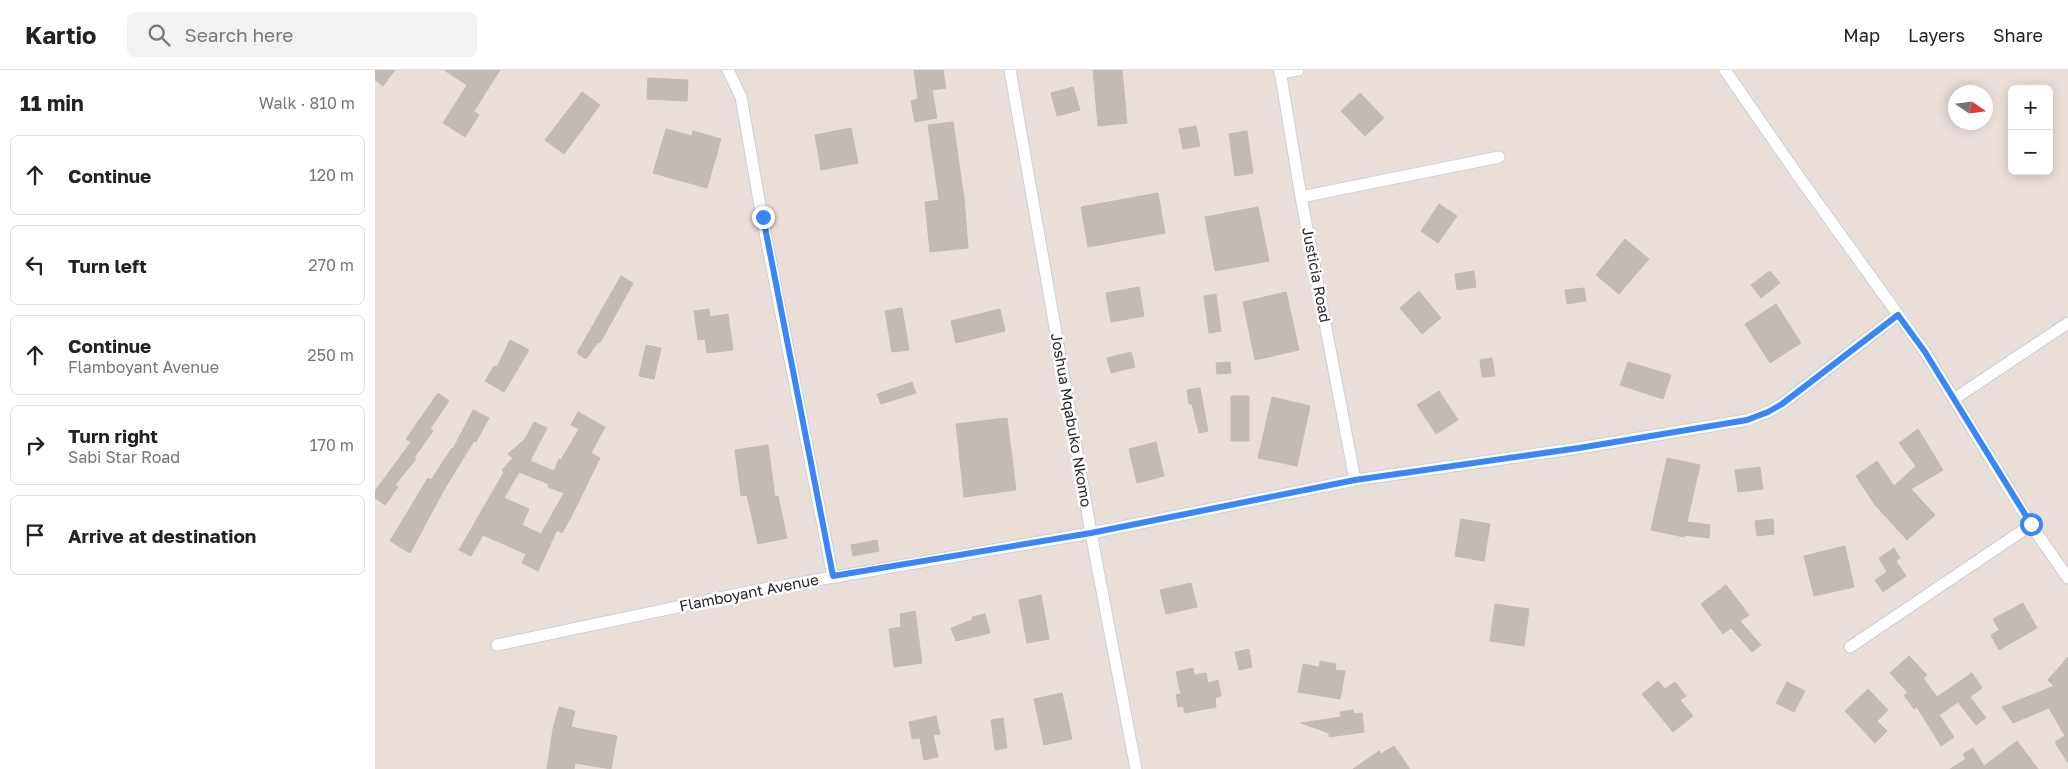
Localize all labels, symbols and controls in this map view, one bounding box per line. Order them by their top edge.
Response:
search box [127,12,477,57]
text: Kartio [25,20,97,49]
icon: search [145,21,173,49]
text: Search here [185,23,293,46]
text: Map [1843,24,1880,46]
text: Layers [1908,24,1965,46]
text: Share [1993,24,2043,46]
north arrow [1948,85,1993,130]
map controls [2008,85,2053,175]
button: + [2008,85,2053,130]
text: 11 min [20,90,84,116]
text: Walk · 810 m [259,93,355,113]
button: − [2008,130,2053,175]
icon: ahead [21,161,49,189]
text: Continue [68,164,151,187]
text: 120 m [309,165,354,185]
route end [752,206,775,229]
street label: Justicia Road [1299,226,1335,324]
icon: left [21,251,49,279]
text: Turn left [68,254,147,277]
text: 270 m [308,255,354,275]
street label: Joshua Mqabuko Nkomo [1048,331,1096,508]
text: Continue [68,334,151,357]
icon: ahead [21,341,49,369]
text: 250 m [307,345,354,365]
text: Flamboyant Avenue [68,357,219,377]
text: Turn right [68,424,158,447]
icon: right [21,431,49,459]
text: 170 m [310,435,354,455]
text: Sabi Star Road [68,447,180,467]
route start [2020,513,2043,536]
icon: arrive [21,521,49,549]
text: Arrive at destination [68,524,256,547]
street label: Flamboyant Avenue [678,570,820,614]

